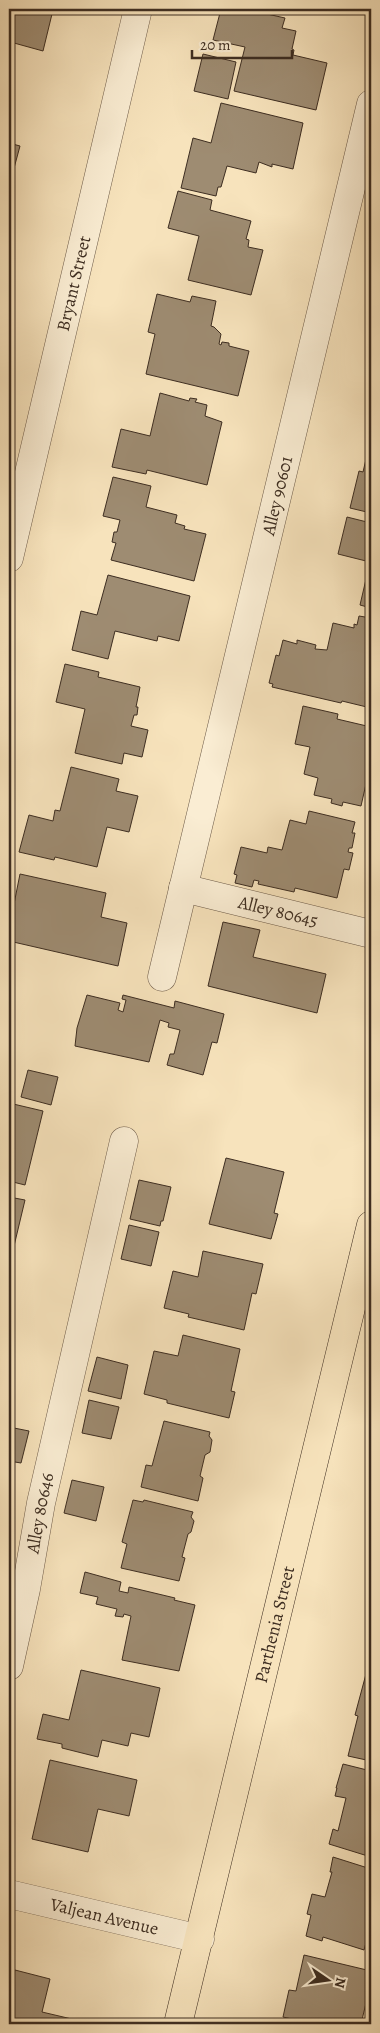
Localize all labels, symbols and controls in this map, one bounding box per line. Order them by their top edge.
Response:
scale bar [192,28,292,60]
text: 20 m [200,35,231,55]
street label: Bryant Street [51,233,96,334]
street label: Alley 90601 [256,454,298,539]
street label: Alley 80645 [235,890,320,933]
street label: Alley 80646 [20,1470,60,1556]
street label: Parthenia Street [249,1563,300,1686]
street label: Valjean Avenue [47,1892,161,1941]
north arrow [302,1956,352,2006]
text: N [330,1976,351,1990]

